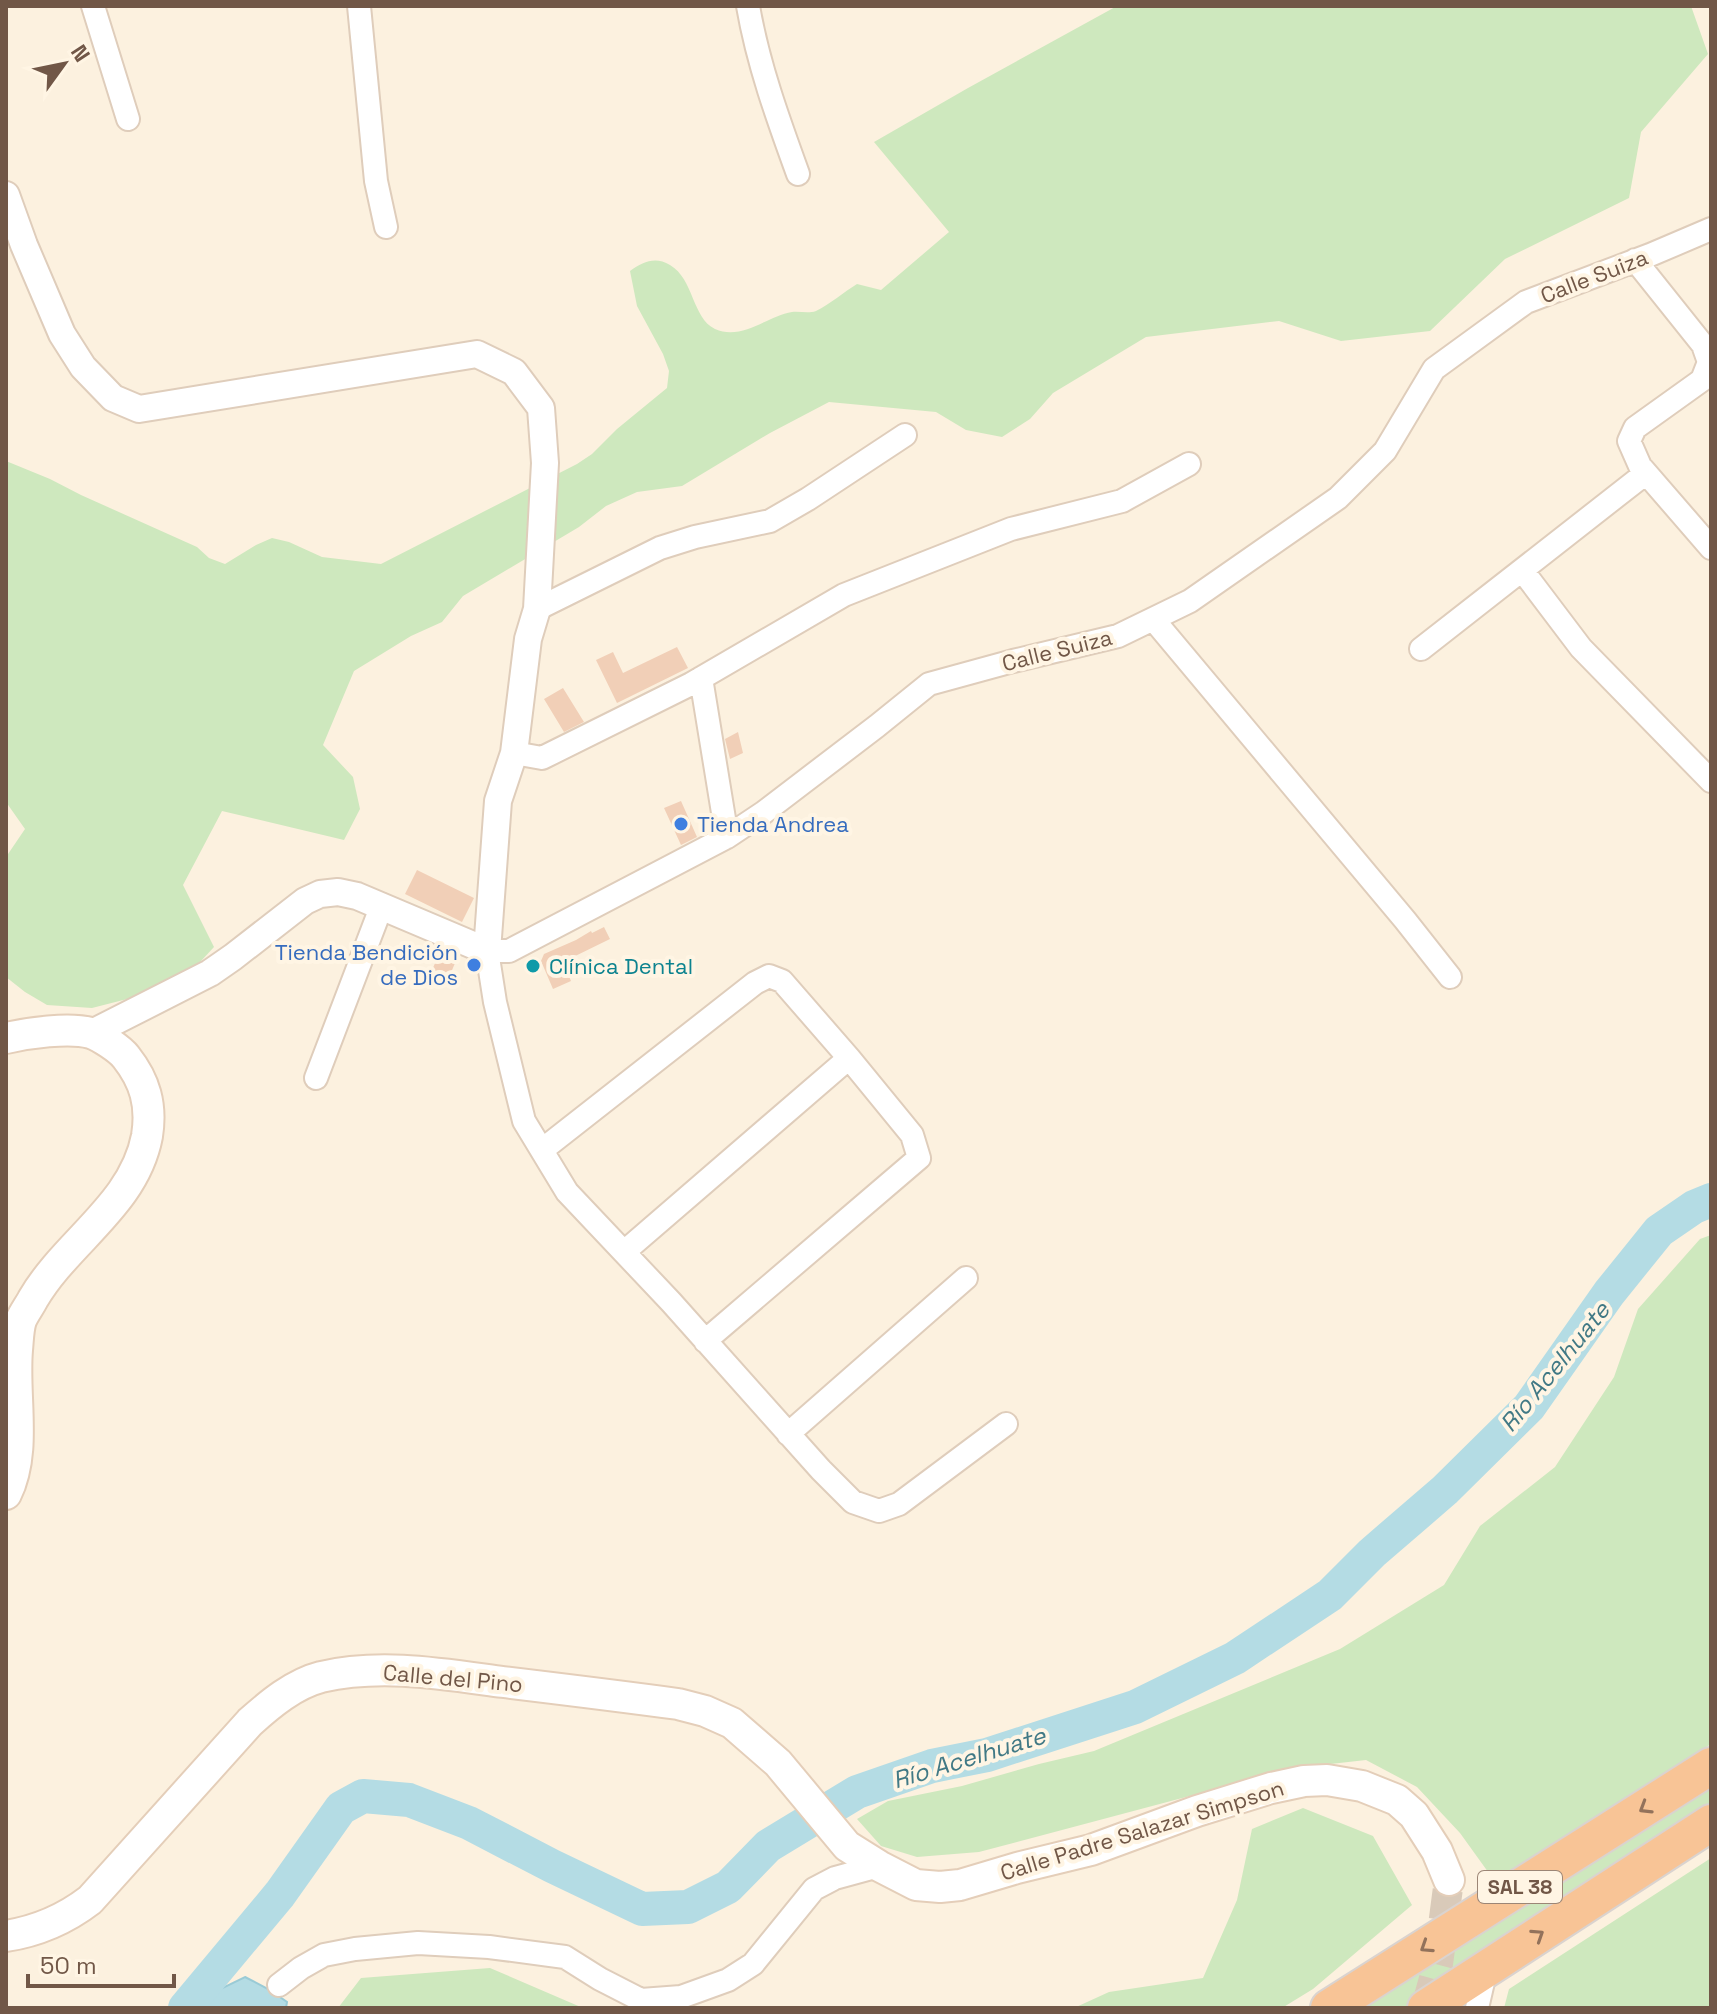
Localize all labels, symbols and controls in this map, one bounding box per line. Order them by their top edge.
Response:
north arrow [24,24,104,104]
text: N [65,39,97,67]
street label: Calle Suiza [1536,243,1652,309]
street label: Calle Suiza [999,623,1115,677]
place label: Tienda Andrea [697,810,849,838]
marker: Tienda Andrea [672,815,690,833]
place label: Tienda Bendición de Dios [275,938,458,991]
place label: Clínica Dental [549,952,693,980]
marker: Tienda Bendición de Dios [465,956,483,974]
marker: Clínica Dental [524,957,542,975]
water label: Río Acelhuate [1493,1295,1617,1438]
street label: Calle del Pino [382,1658,524,1698]
water label: Río Acelhuate [889,1719,1050,1795]
street label: Calle Padre Salazar Simpson [997,1773,1287,1887]
one-way arrow [1639,1798,1654,1813]
road number: SAL 38 [1478,1871,1562,1903]
one-way arrow [1530,1930,1544,1945]
scale bar [28,1938,174,1988]
one-way arrow [1420,1938,1434,1953]
text: 50 m [40,1950,97,1981]

